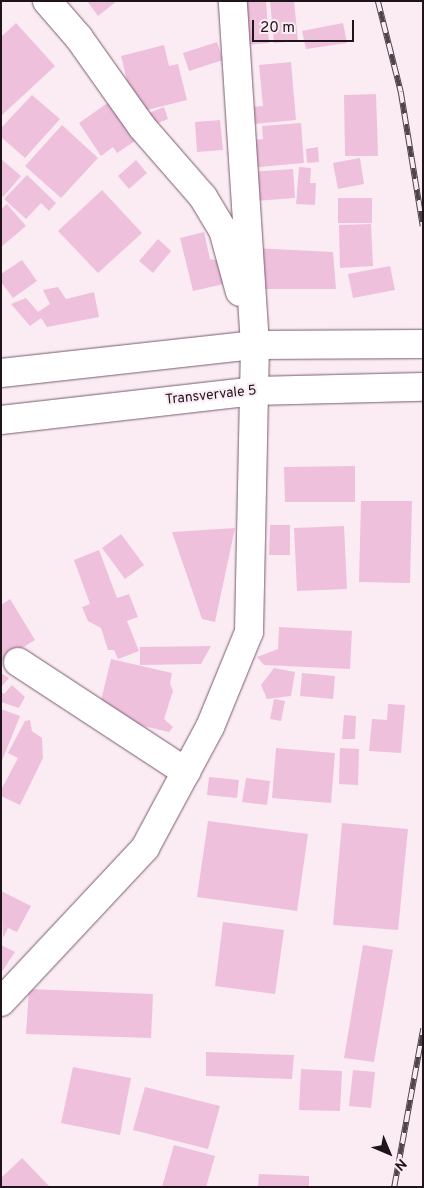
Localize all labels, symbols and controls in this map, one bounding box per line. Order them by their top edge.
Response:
scale bar [254,10,356,42]
text: 20 m [260,19,295,38]
street label: Transvervale 5 [165,383,257,409]
north arrow [364,1128,414,1178]
text: N [390,1154,410,1174]

